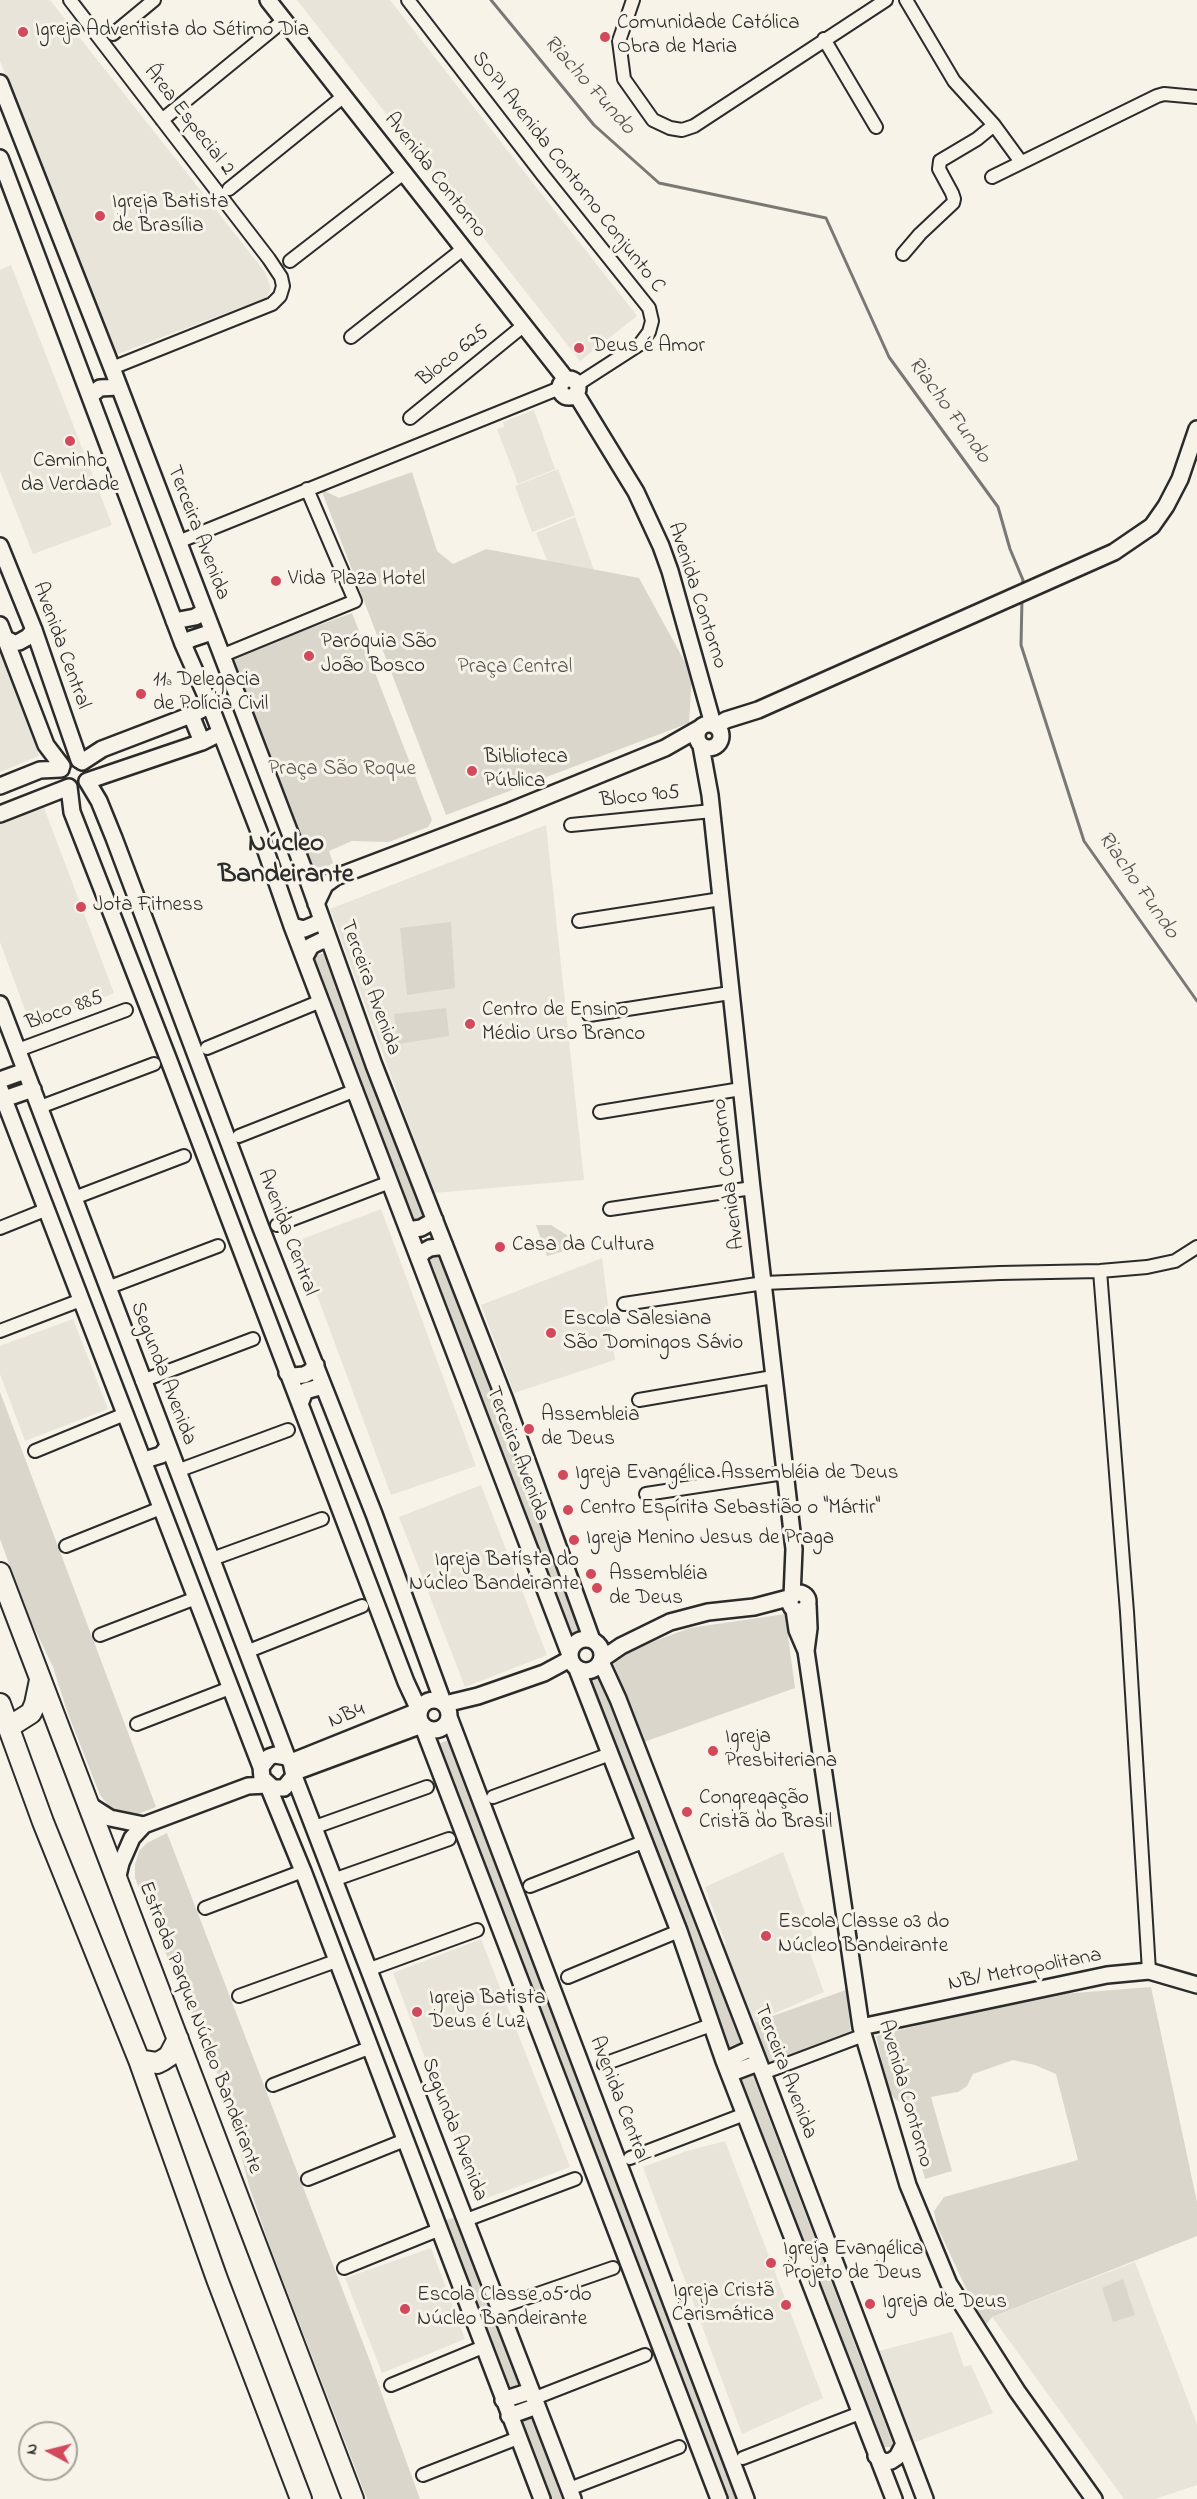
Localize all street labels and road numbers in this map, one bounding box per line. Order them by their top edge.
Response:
street label: SOPI Avenida Contorno Conjunto C [465,47,669,299]
street label: Área Especial 2 [137,61,239,181]
street label: Avenida Contorno [377,108,491,244]
street label: Bloco 625 [413,321,495,393]
street label: Terceira Avenida [160,462,234,604]
street label: Avenida Contorno [661,520,731,672]
street label: Avenida Central [25,579,95,713]
street label: Bloco 905 [599,781,681,815]
street label: Terceira Avenida [333,917,405,1059]
street label: Bloco 885 [23,986,107,1038]
street label: Avenida Contorno [708,1097,752,1251]
street label: Avenida Central [250,1166,322,1300]
street label: Segunda Avenida [123,1299,201,1449]
street label: Terceira Avenida [479,1383,553,1525]
street label: NB4 [325,1698,369,1736]
street label: Estrada Parque Núcleo Bandeirante [132,1878,266,2178]
street label: NB/ Metropolitana [946,1944,1104,1998]
street label: Terceira Avenida [747,2001,821,2143]
street label: Avenida Contorno [871,2017,937,2171]
street label: Avenida Central [582,2033,654,2167]
street label: Segunda Avenida [414,2055,492,2205]

